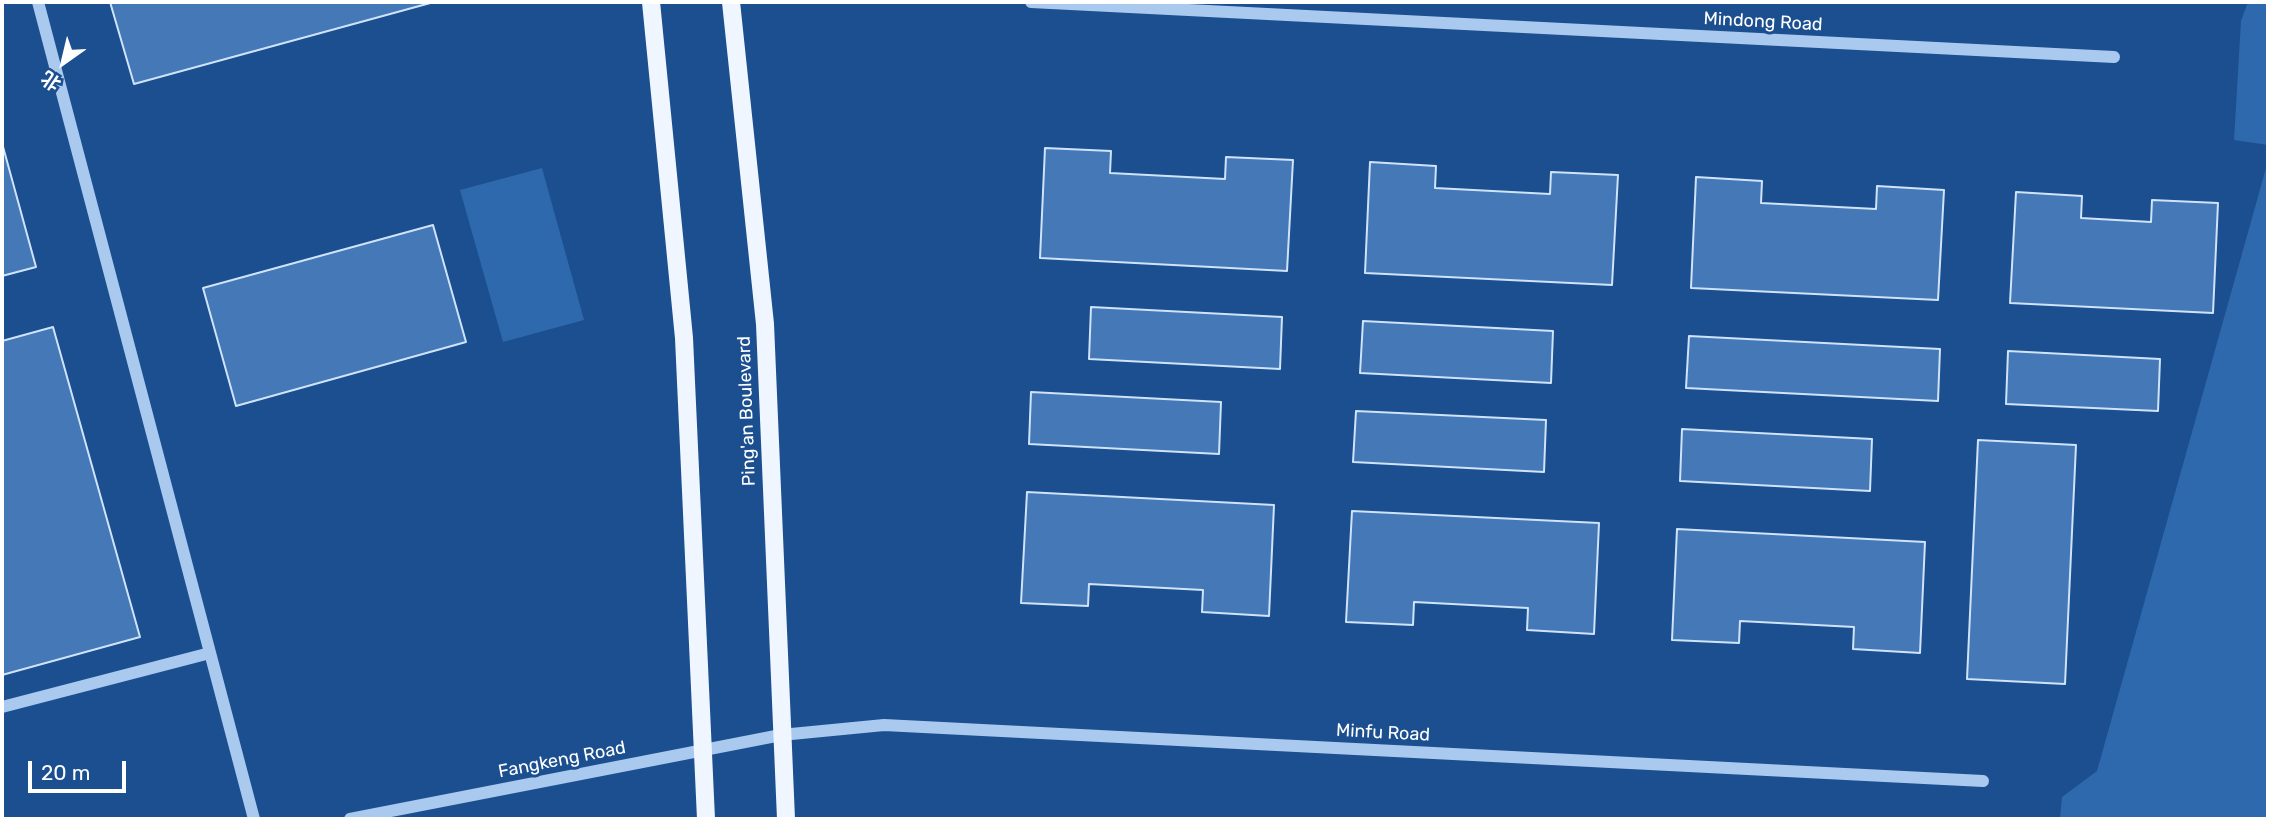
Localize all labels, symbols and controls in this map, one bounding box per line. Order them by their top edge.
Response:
street label: Mindong Road [1703,8,1823,36]
north arrow [28,28,98,98]
text: 北 [37,66,65,96]
street label: Ping'an Boulevard [734,336,760,486]
street label: Minfu Road [1335,720,1431,746]
street label: Fangkeng Road [497,737,627,783]
scale bar [32,748,130,792]
text: 20 m [41,760,90,785]

